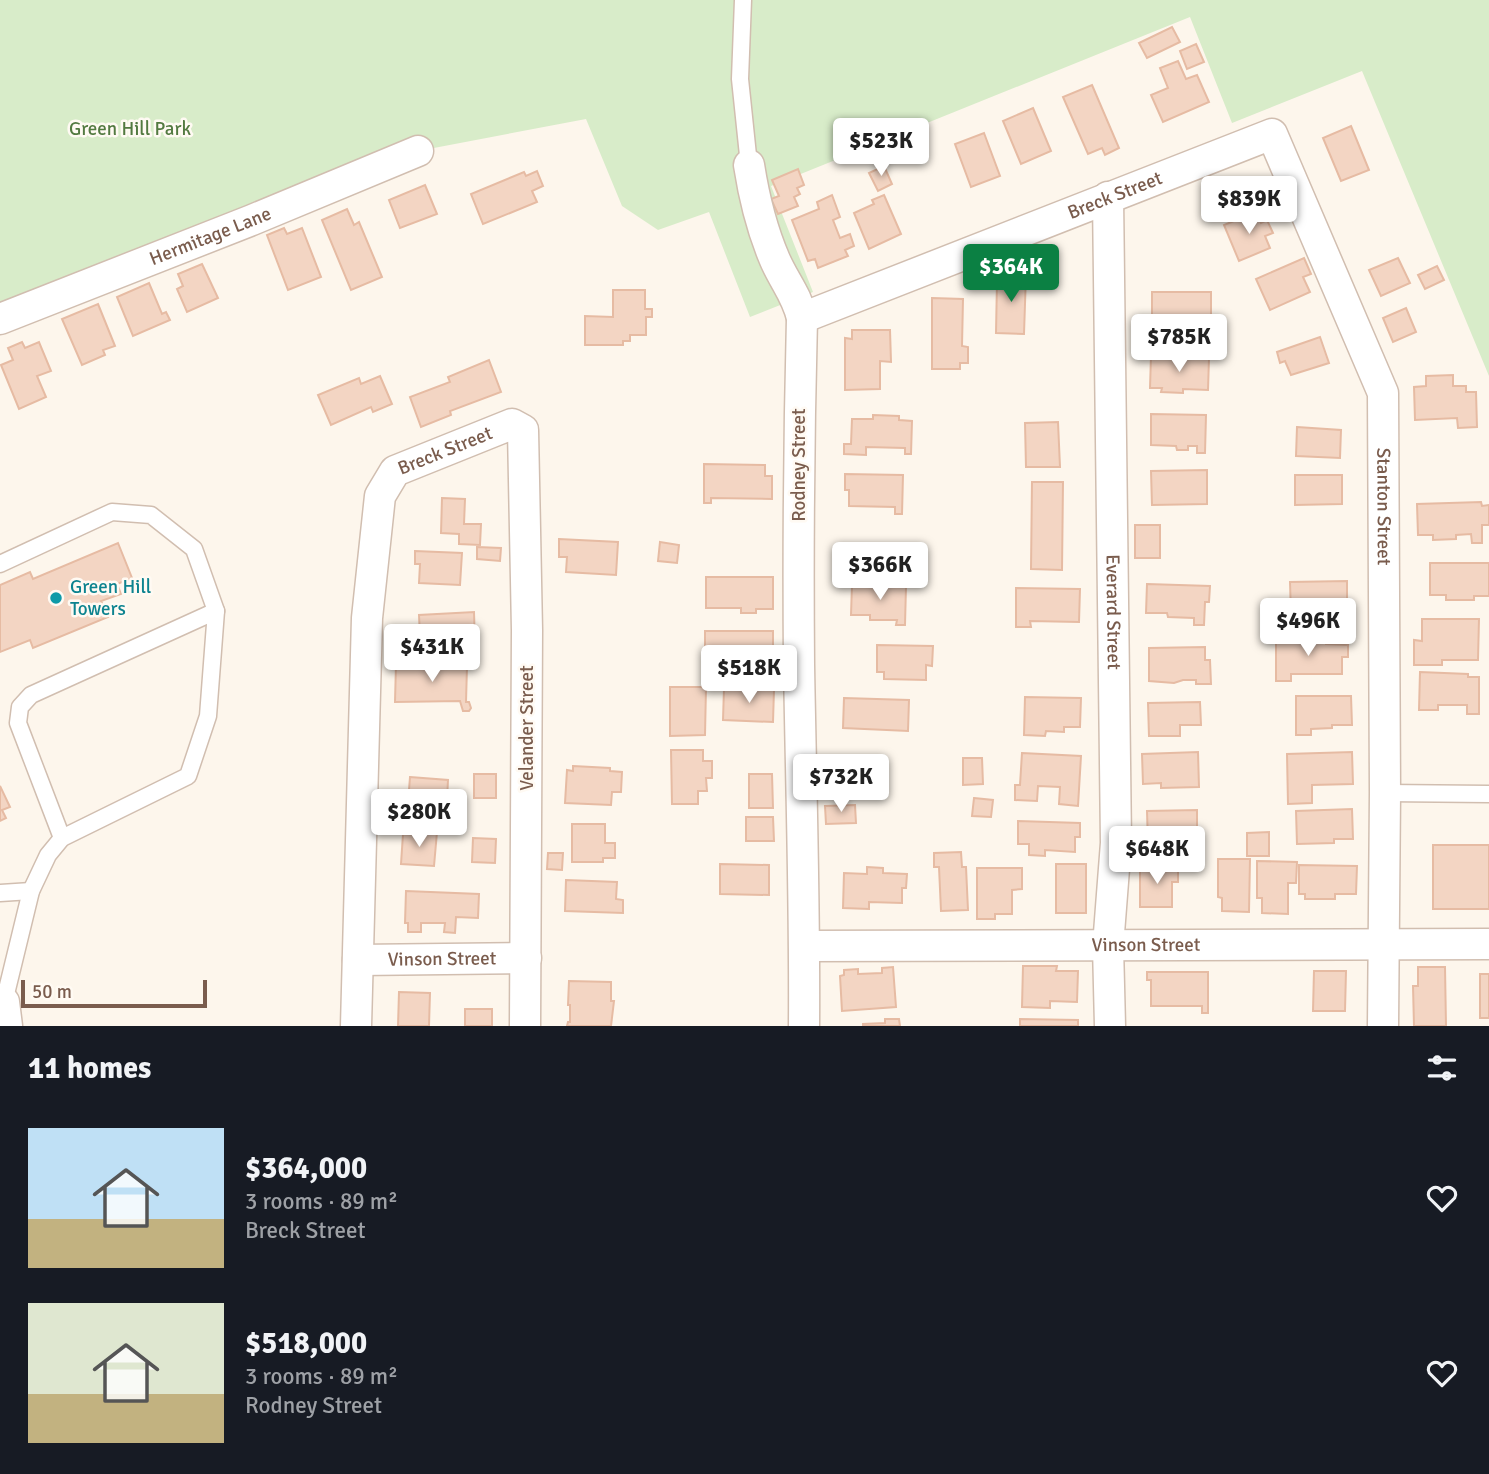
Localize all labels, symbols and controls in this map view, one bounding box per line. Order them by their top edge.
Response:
park label: Green Hill Park [69,117,191,141]
pin: $523K [832,118,930,178]
text: $523K [849,126,913,155]
street label: Breck Street [1064,166,1166,225]
pin: $839K [1200,176,1298,236]
text: $839K [1217,184,1281,213]
street label: Hermitage Lane [146,201,275,271]
pin: $364K [962,244,1060,304]
text: $364K [979,252,1043,281]
pin: $785K [1130,314,1228,374]
text: $785K [1147,322,1211,351]
street label: Rodney Street [787,408,811,522]
street label: Breck Street [394,421,496,481]
street label: Stanton Street [1371,448,1396,566]
pin: $366K [831,542,929,602]
text: $366K [848,550,912,579]
street label: Everard Street [1100,554,1126,670]
place label: Green Hill Towers [70,575,151,621]
marker: Green Hill Towers [48,590,64,606]
pin: $496K [1259,598,1357,658]
text: $496K [1276,606,1340,635]
pin: $431K [383,624,481,684]
text: $431K [400,632,464,661]
pin: $518K [700,646,798,705]
text: $518K [717,653,781,682]
street label: Velander Street [515,665,539,791]
pin: $732K [792,754,890,814]
text: $732K [809,762,873,791]
pin: $280K [370,790,468,849]
text: $280K [387,797,451,826]
pin: $648K [1108,826,1206,886]
text: $648K [1125,834,1189,863]
street label: Vinson Street [1092,933,1201,957]
street label: Vinson Street [387,946,497,972]
scale bar [21,977,206,1009]
text: 50 m [32,980,72,1004]
icon: filters [1423,1049,1461,1087]
text: 11 homes [28,1050,151,1087]
text: $364,000 [245,1150,367,1187]
icon: home [84,1156,168,1240]
icon: heart [1423,1179,1461,1217]
text: 3 rooms · 89 m² [245,1187,398,1216]
text: Breck Street [245,1216,365,1245]
text: $518,000 [245,1325,367,1362]
icon: home [84,1331,168,1415]
icon: heart [1423,1354,1461,1392]
text: 3 rooms · 89 m² [245,1362,398,1391]
text: Rodney Street [245,1391,382,1420]

